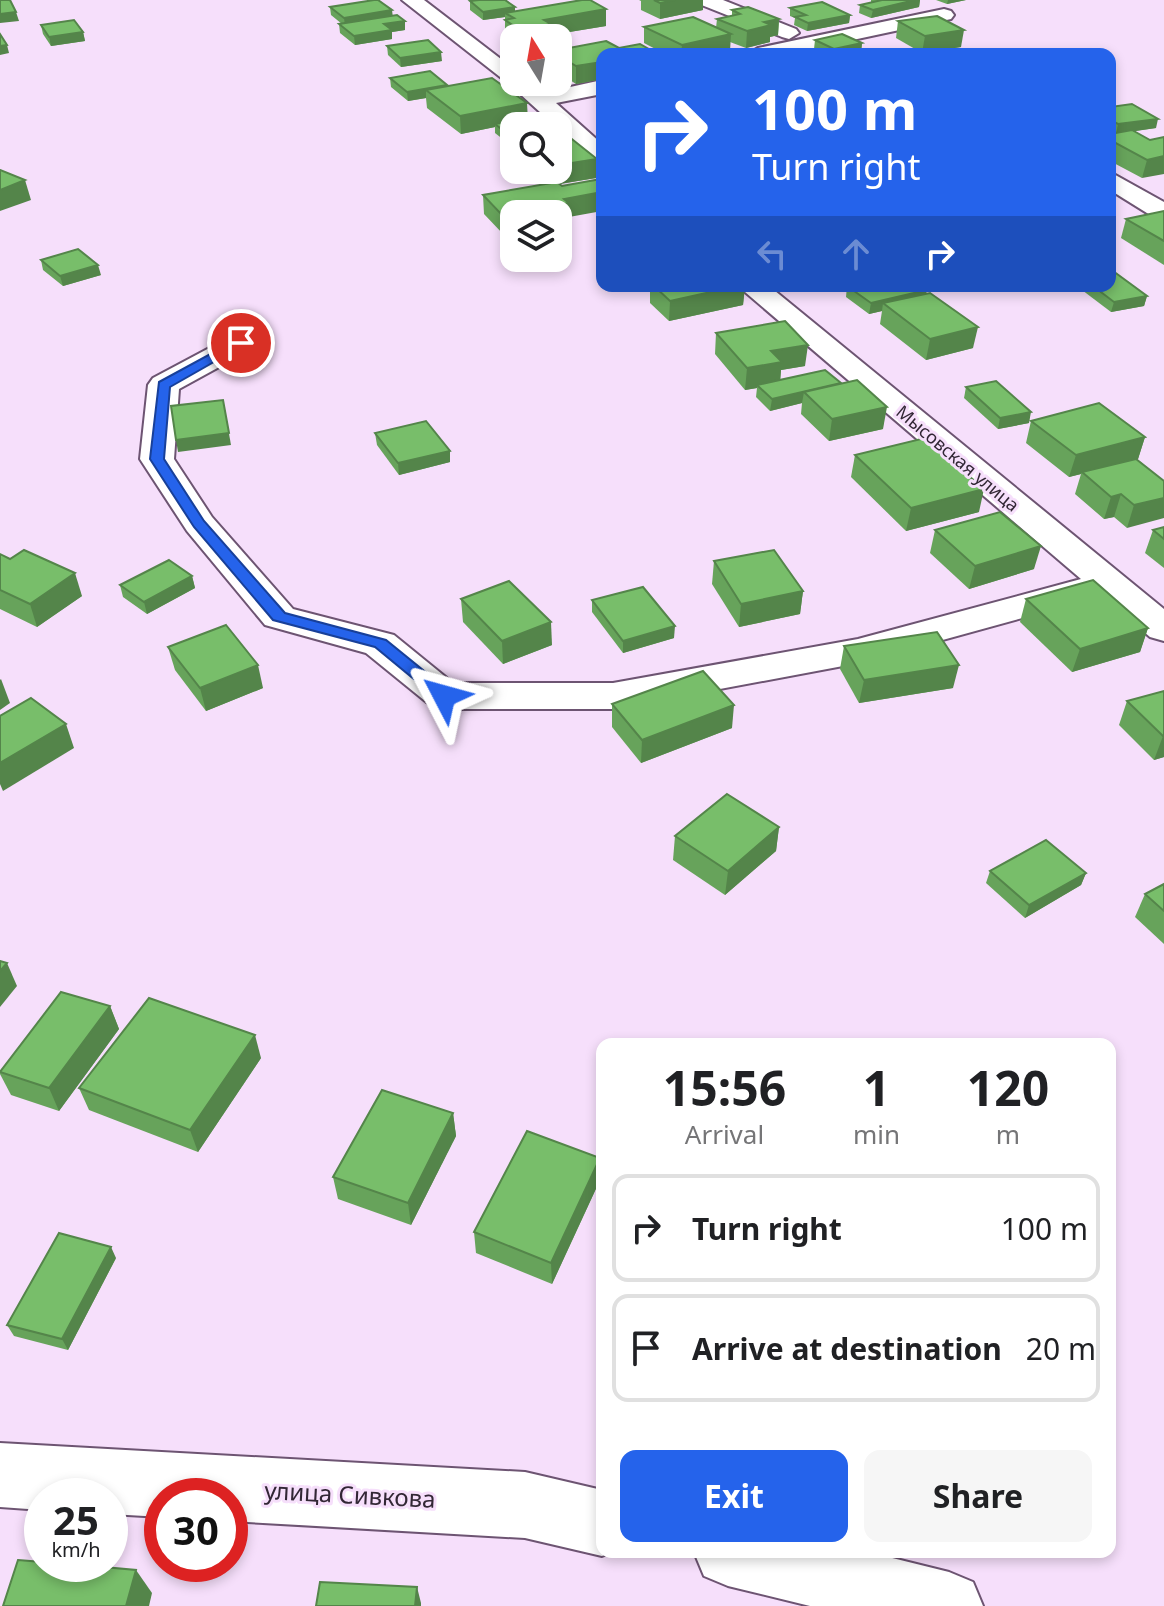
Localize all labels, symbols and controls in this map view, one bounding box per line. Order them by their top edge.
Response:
north arrow [500,24,572,96]
map controls [500,24,572,272]
text: 100 m [752,70,917,146]
icon: right [620,80,724,184]
button: search [500,112,572,184]
text: Turn right [752,142,920,191]
button: layers [500,200,572,272]
icon: left [750,232,794,276]
icon: ahead [834,232,878,276]
icon: right [918,232,962,276]
pin [207,309,275,377]
icon: arrive [219,321,263,365]
street label: Мысовская улица [891,399,1025,517]
position arrow [402,654,486,738]
text: 15:56 [663,1055,786,1120]
text: 1 [863,1055,890,1120]
text: 120 [967,1055,1049,1120]
text: Arrival [685,1116,764,1152]
text: min [853,1116,900,1152]
text: m [996,1116,1020,1152]
icon: right [624,1206,668,1250]
text: Turn right [692,1208,842,1249]
text: 100 m [1001,1208,1088,1249]
icon: arrive [624,1326,668,1370]
text: Arrive at destination [692,1328,1002,1369]
text: 20 m [1026,1328,1096,1369]
button: Exit [620,1450,848,1542]
button: Share [864,1450,1092,1542]
street label: улица Сивкова [264,1473,436,1515]
speed limit sign: 30 [144,1478,248,1582]
text: 25 [53,1492,99,1547]
text: km/h [51,1536,101,1563]

